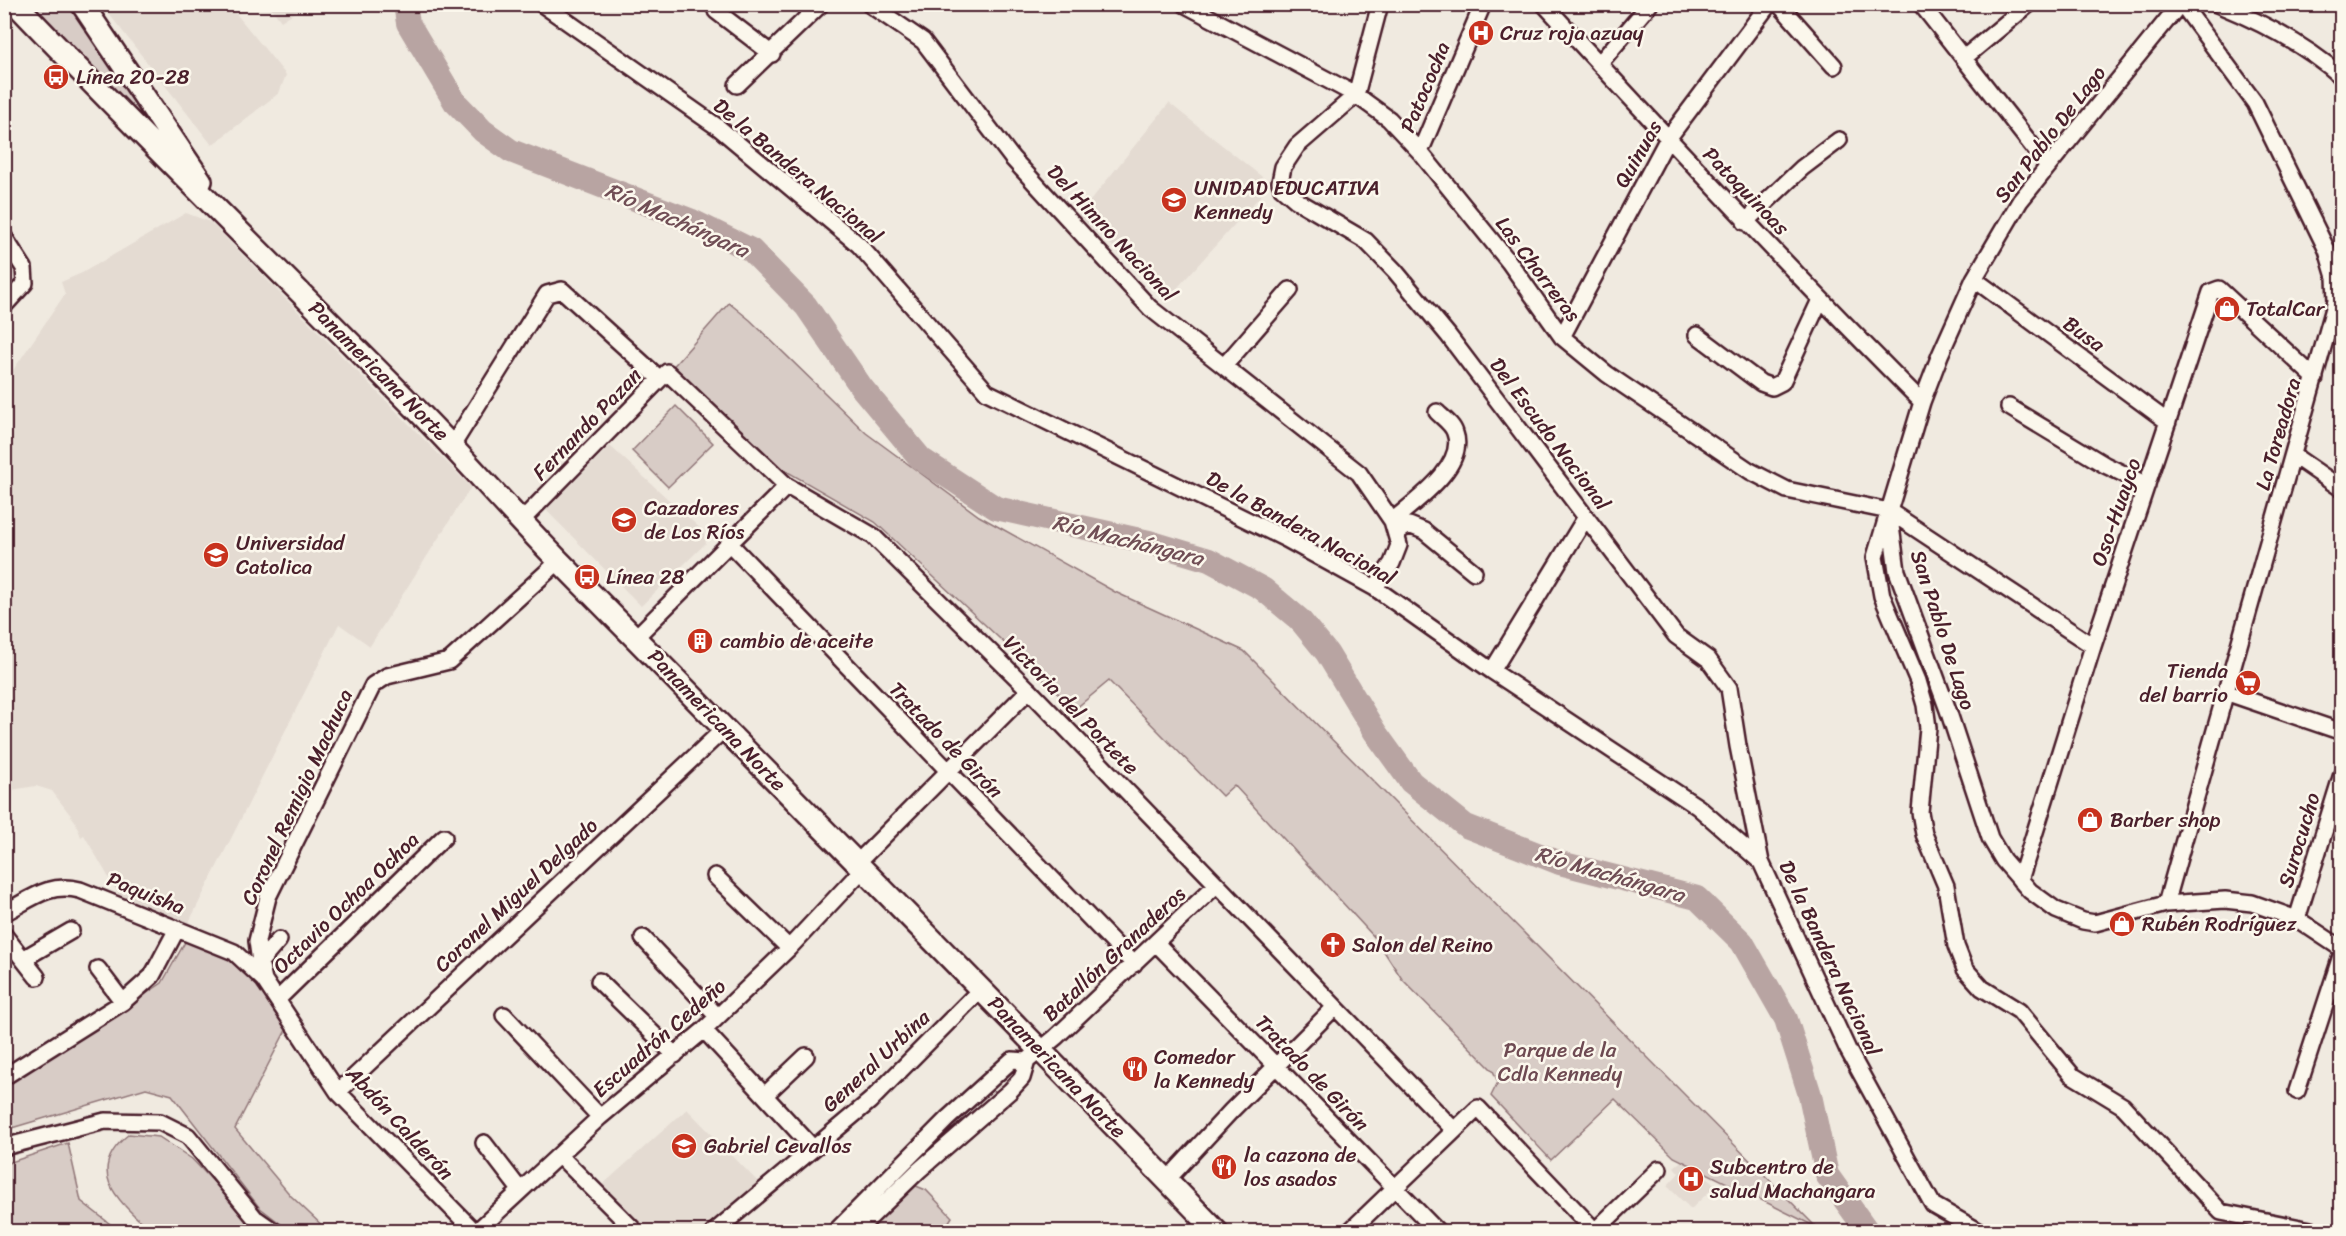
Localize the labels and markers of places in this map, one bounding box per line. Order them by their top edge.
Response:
place label: Cruz roja azuay [1500,14,1644,52]
hospital icon: Cruz roja azuay [1466,18,1496,48]
place label: Línea 20-28 [76,58,190,96]
bus stop icon: Línea 20-28 [41,62,71,92]
place label: UNIDAD EDUCATIVA Kennedy [1194,169,1380,231]
school or university icon: UNIDAD EDUCATIVA Kennedy [1159,185,1189,215]
place label: TotalCar [2246,290,2326,328]
shop icon: TotalCar [2212,294,2242,324]
place label: Cazadores de Los Ríos [644,489,745,551]
school or university icon: Cazadores de Los Ríos [609,505,639,535]
place label: Universidad Catolica [236,524,346,586]
school or university icon: Universidad Catolica [201,540,231,570]
place label: Línea 28 [606,558,685,596]
bus stop icon: Línea 28 [572,562,602,592]
place label: cambio de aceite [720,622,874,660]
building icon: cambio de aceite [685,626,715,656]
place label: Tienda del barrio [2139,652,2228,714]
supermarket icon: Tienda del barrio [2233,668,2263,698]
place label: Barber shop [2110,801,2221,839]
shop icon: Barber shop [2075,805,2105,835]
place label: Rubén Rodríguez [2142,905,2297,943]
shop icon: Rubén Rodríguez [2107,909,2137,939]
place label: Salon del Reino [1352,926,1493,964]
church icon: Salon del Reino [1318,930,1348,960]
place label: Comedor la Kennedy [1154,1038,1254,1100]
restaurant icon: Comedor la Kennedy [1120,1054,1150,1084]
place label: Gabriel Cevallos [704,1127,852,1165]
school or university icon: Gabriel Cevallos [669,1131,699,1161]
place label: la cazona de los asados [1244,1136,1357,1198]
place label: Subcentro de salud Machangara [1709,1148,1876,1210]
restaurant icon: la cazona de los asados [1209,1152,1239,1182]
hospital icon: Subcentro de salud Machangara [1676,1164,1706,1194]

